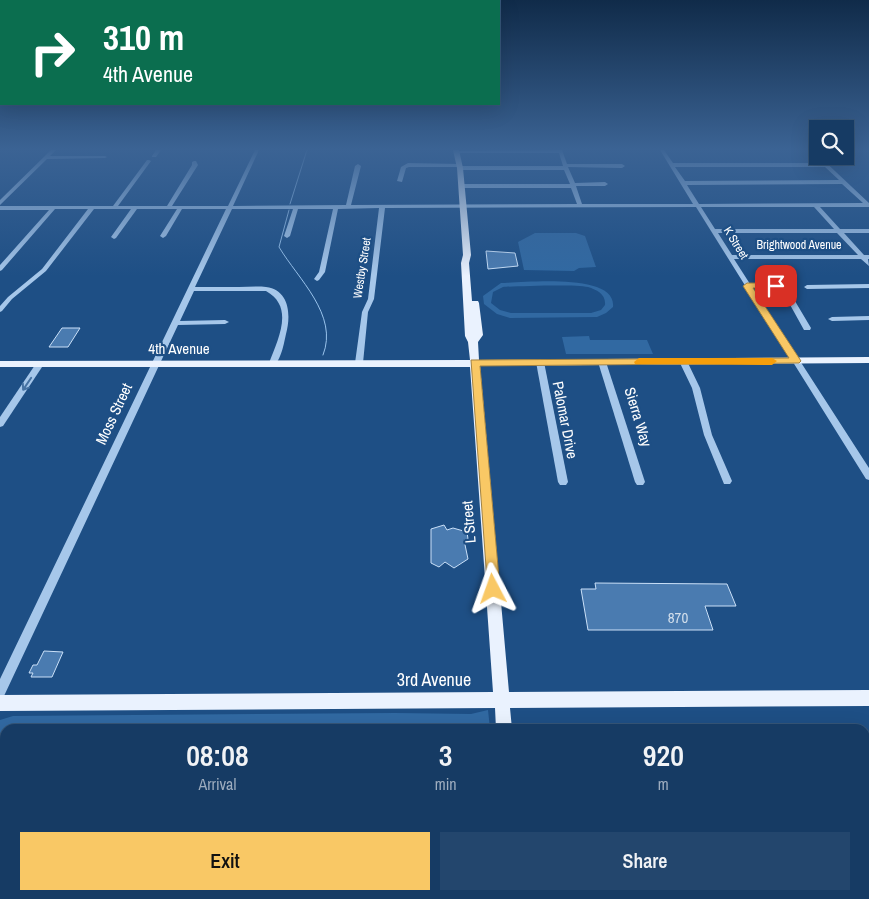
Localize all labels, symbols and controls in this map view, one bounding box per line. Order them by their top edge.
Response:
text: 310 m [103,14,184,61]
icon: right [20,20,85,85]
text: 4th Avenue [103,59,193,89]
map controls [809,120,854,165]
button: search [809,120,854,165]
street label: K Street [720,224,752,263]
street label: Westby Street [349,236,375,300]
street label: Brightwood Avenue [756,237,842,253]
pin [755,265,797,307]
icon: arrive [762,272,790,300]
street label: 4th Avenue [148,338,210,359]
one-way arrow [21,377,31,391]
street label: Moss Street [90,379,137,448]
street label: Palomar Drive [548,379,583,461]
street label: Sierra Way [620,385,658,450]
street label: L Street [456,499,481,544]
position arrow [466,562,518,614]
house number: 870 [668,607,688,628]
street label: 3rd Avenue [397,667,471,692]
text: 08:08 [186,735,249,775]
text: 3 [439,735,453,775]
text: 920 [643,735,684,775]
text: Arrival [198,773,236,795]
text: min [435,773,457,795]
text: m [658,773,669,795]
button: Exit [20,832,430,890]
button: Share [440,832,850,890]

